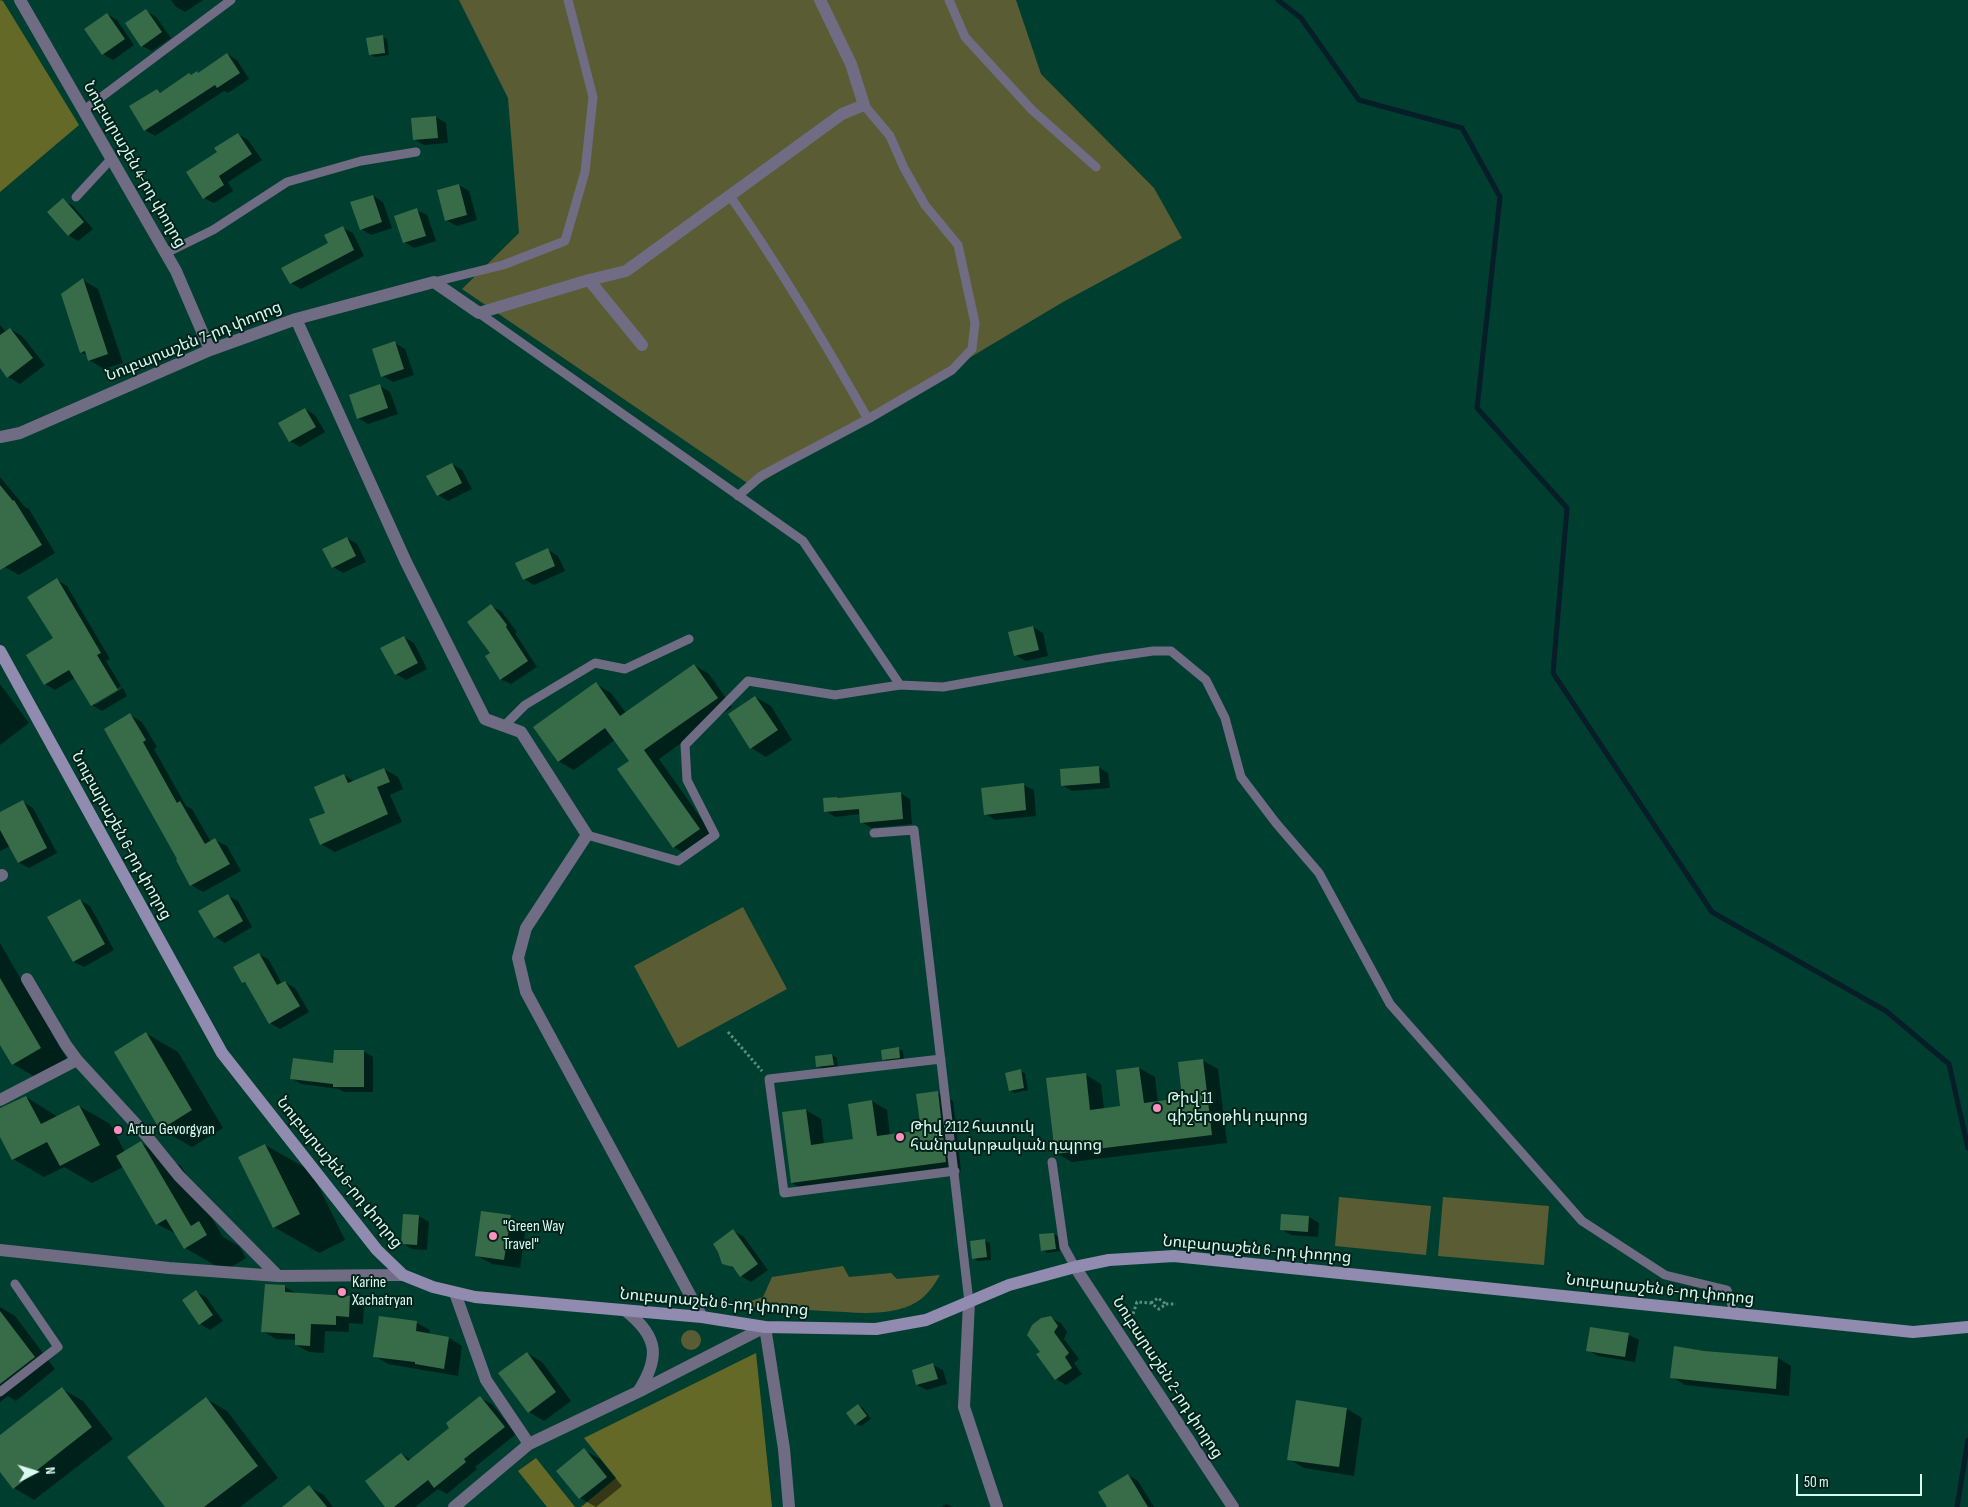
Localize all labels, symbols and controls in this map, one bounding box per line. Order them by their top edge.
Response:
street label: Նուբարաշեն 4-րդ փողոց [78,78,190,252]
street label: Նուբարաշեն 7-րդ փողոց [103,298,285,386]
street label: Նուբարաշեն 6-րդ փողոց [67,749,175,923]
place label: Թիվ 11 գիշերօթիկ դպրոց [1167,1089,1308,1127]
street label: Նուբարաշեն 6-րդ փողոց [272,1093,406,1253]
marker: Թիվ 11 գիշերօթիկ դպրոց [1151,1102,1163,1114]
place label: Թիվ 2112 հատուկ հանրակրթական դպրոց [910,1118,1102,1156]
place label: Artur Gevorgyan [128,1120,215,1140]
marker: Artur Gevorgyan [112,1124,124,1136]
marker: Թիվ 2112 հատուկ հանրակրթական դպրոց [894,1131,906,1143]
place label: "Green Way Travel" [503,1217,564,1255]
marker: "Green Way Travel" [487,1230,499,1242]
street label: Նուբարաշեն 6-րդ փողոց [1162,1232,1352,1268]
street label: Նուբարաշեն 6-րդ փողոց [1565,1271,1755,1309]
place label: Karine Xachatryan [352,1273,413,1311]
street label: Նուբարաշեն 6-րդ փողոց [619,1285,809,1321]
marker: Karine Xachatryan [336,1286,348,1298]
street label: Նուբարաշեն 2-րդ փողոց [1107,1294,1227,1462]
north arrow [10,1447,60,1497]
scale bar [1798,1464,1924,1496]
text: N [42,1466,59,1475]
text: 50 m [1804,1473,1829,1492]

